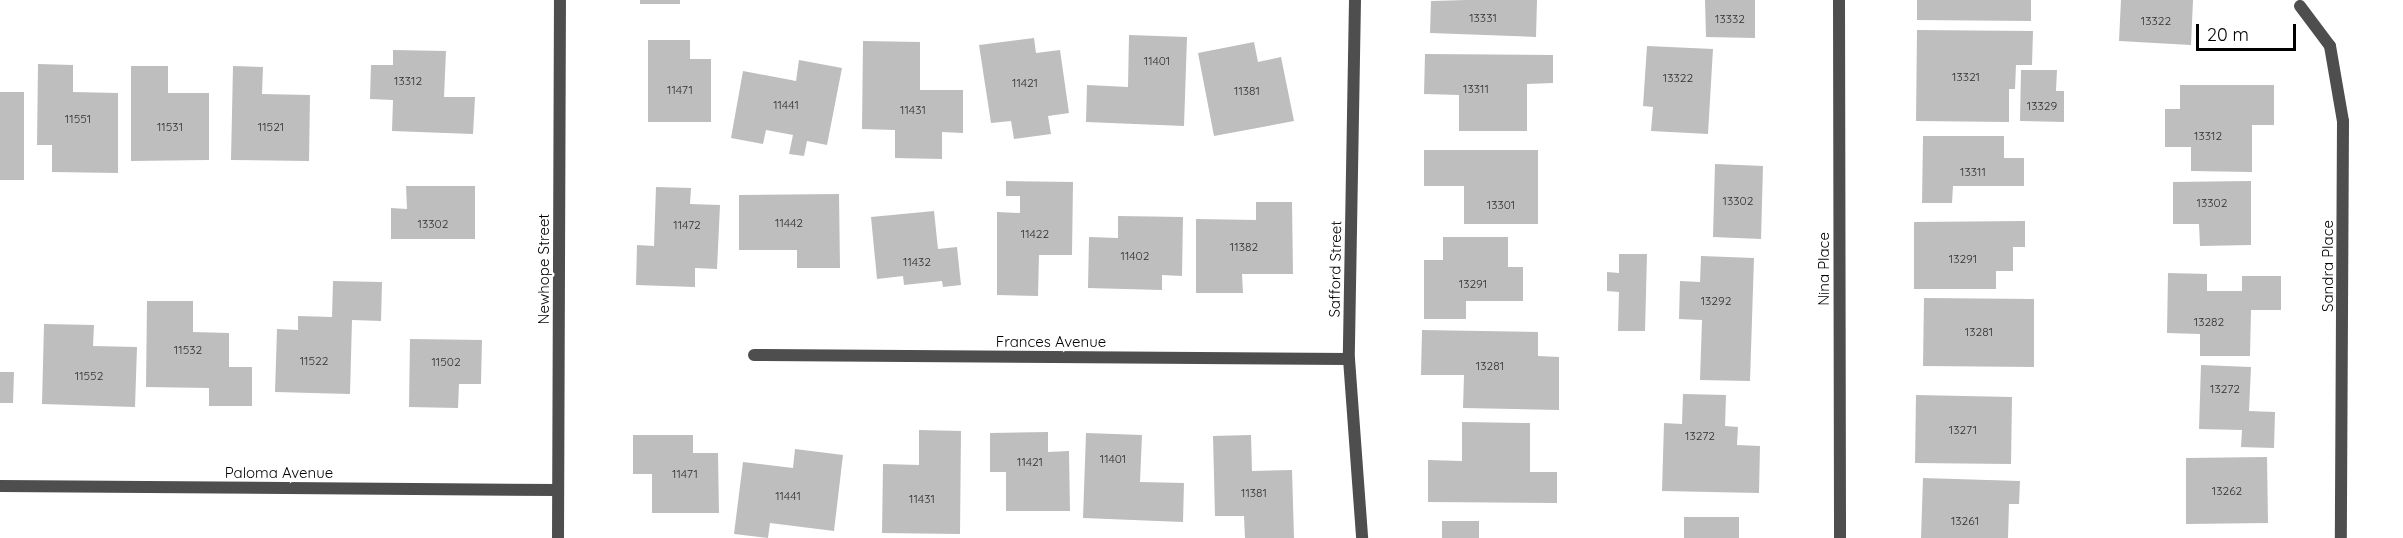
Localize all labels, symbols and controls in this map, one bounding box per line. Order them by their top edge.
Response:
house number: 13331 [1469,11,1497,25]
house number: 13332 [1715,12,1745,26]
scale bar [2199,12,2300,50]
house number: 13322 [2141,14,2171,28]
text: 20 m [2207,23,2249,46]
house number: 11401 [1144,54,1170,68]
house number: 13321 [1952,70,1980,84]
house number: 13322 [1663,71,1693,85]
house number: 13312 [394,74,422,88]
house number: 11421 [1012,76,1038,90]
house number: 13311 [1463,82,1489,96]
house number: 11471 [667,83,693,97]
house number: 11381 [1234,84,1260,98]
house number: 11441 [773,98,799,112]
house number: 13329 [2027,99,2057,113]
house number: 11431 [900,103,926,117]
house number: 11551 [65,112,91,126]
house number: 11531 [157,120,183,134]
house number: 11521 [258,120,284,134]
house number: 13312 [2194,129,2222,143]
house number: 13311 [1960,165,1986,179]
house number: 13302 [1723,194,1753,208]
house number: 13302 [2197,196,2227,210]
house number: 13301 [1487,198,1515,212]
street label: Newhope Street [535,214,553,324]
house number: 11442 [775,216,803,230]
house number: 13302 [418,217,448,231]
house number: 11472 [673,218,701,232]
street label: Safford Street [1325,220,1345,318]
street label: Sandra Place [2319,220,2337,312]
house number: 11422 [1021,227,1049,241]
street label: Nina Place [1815,232,1833,306]
house number: 11382 [1230,240,1258,254]
house number: 11402 [1121,249,1149,263]
house number: 13291 [1949,252,1977,266]
house number: 11432 [903,255,931,269]
house number: 13291 [1459,277,1487,291]
house number: 13292 [1701,294,1731,308]
house number: 13282 [2194,315,2224,329]
house number: 13281 [1965,325,1993,339]
street label: Frances Avenue [996,333,1106,351]
house number: 11532 [174,343,202,357]
house number: 11522 [300,354,328,368]
house number: 11502 [431,355,461,369]
house number: 13281 [1476,359,1504,373]
house number: 11552 [75,369,103,383]
house number: 13272 [2210,382,2240,396]
house number: 13271 [1949,423,1977,437]
house number: 13272 [1685,429,1715,443]
house number: 11401 [1100,452,1126,466]
house number: 11421 [1017,455,1043,469]
street label: Paloma Avenue [225,464,333,482]
house number: 11471 [672,467,698,481]
house number: 13262 [2212,484,2242,498]
house number: 11381 [1241,486,1267,500]
house number: 11441 [775,489,801,503]
house number: 11431 [909,492,935,506]
house number: 13261 [1951,514,1979,528]

